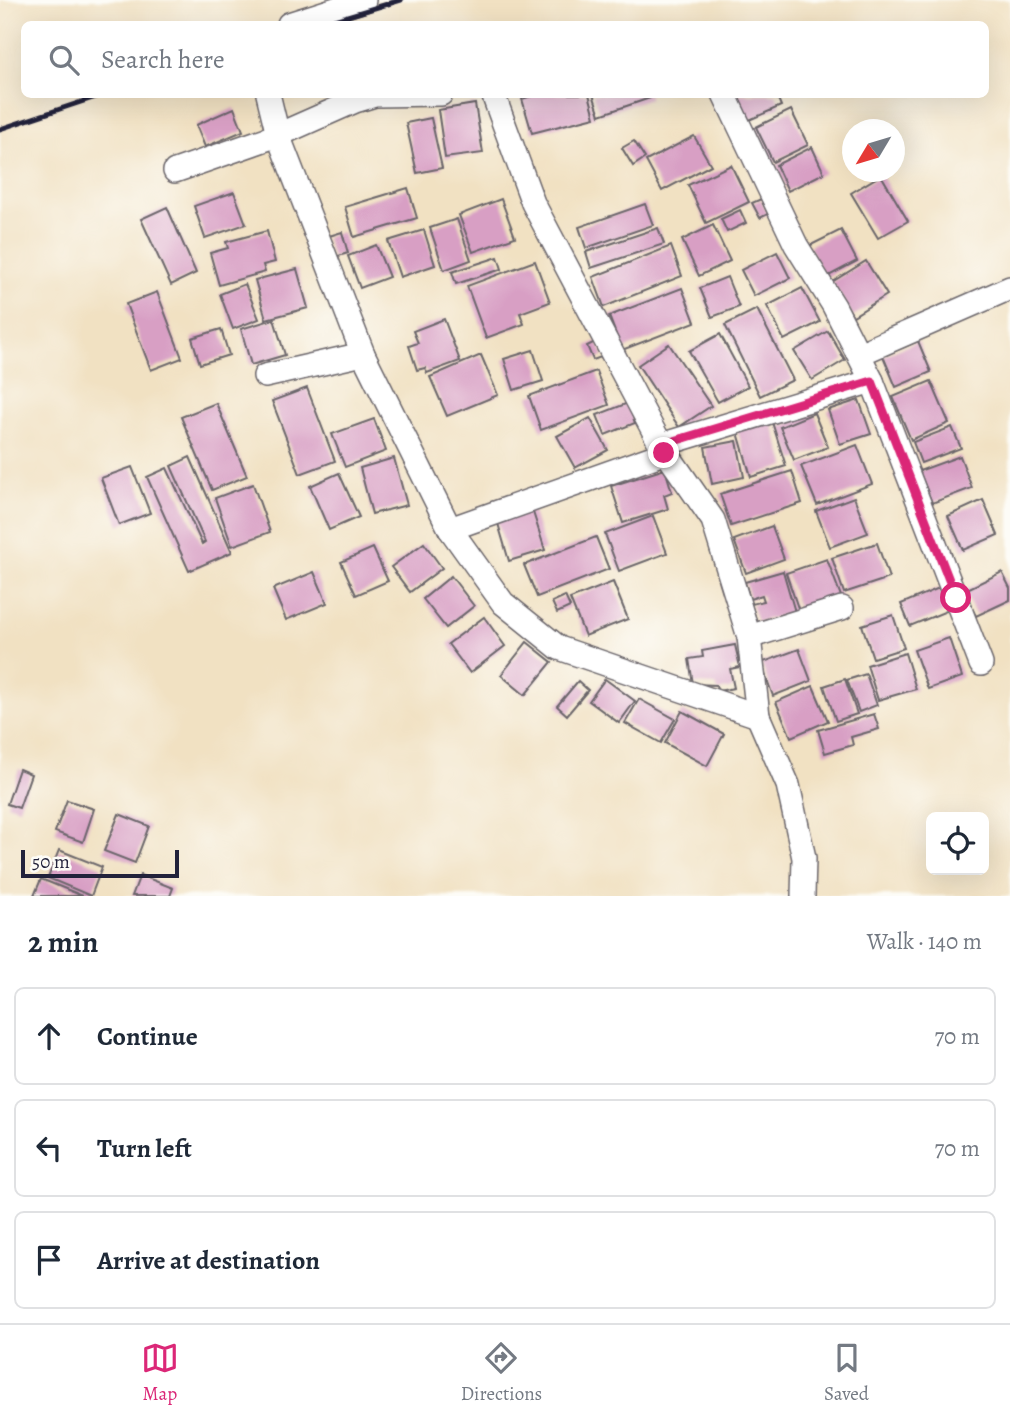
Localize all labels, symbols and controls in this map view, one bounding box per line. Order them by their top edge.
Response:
search box [21,21,989,98]
icon: search [45,41,83,79]
text: Search here [101,42,225,77]
north arrow [842,119,905,182]
route end [648,437,679,468]
route start [940,582,971,613]
map controls [926,812,989,875]
button: locate [926,812,989,875]
scale bar [21,847,178,879]
text: 50 m [32,849,70,875]
text: 2 min [28,922,98,962]
text: Walk · 140 m [867,926,982,957]
icon: ahead [30,1017,68,1055]
text: Continue [97,1019,198,1054]
text: 70 m [934,1021,980,1052]
icon: left [30,1129,68,1167]
text: Turn left [97,1131,192,1166]
text: 70 m [934,1133,980,1164]
icon: arrive [30,1241,68,1279]
text: Arrive at destination [97,1243,320,1278]
tab: Map [141,1339,179,1407]
tab: Directions [461,1339,542,1407]
tab: Saved [824,1339,869,1407]

